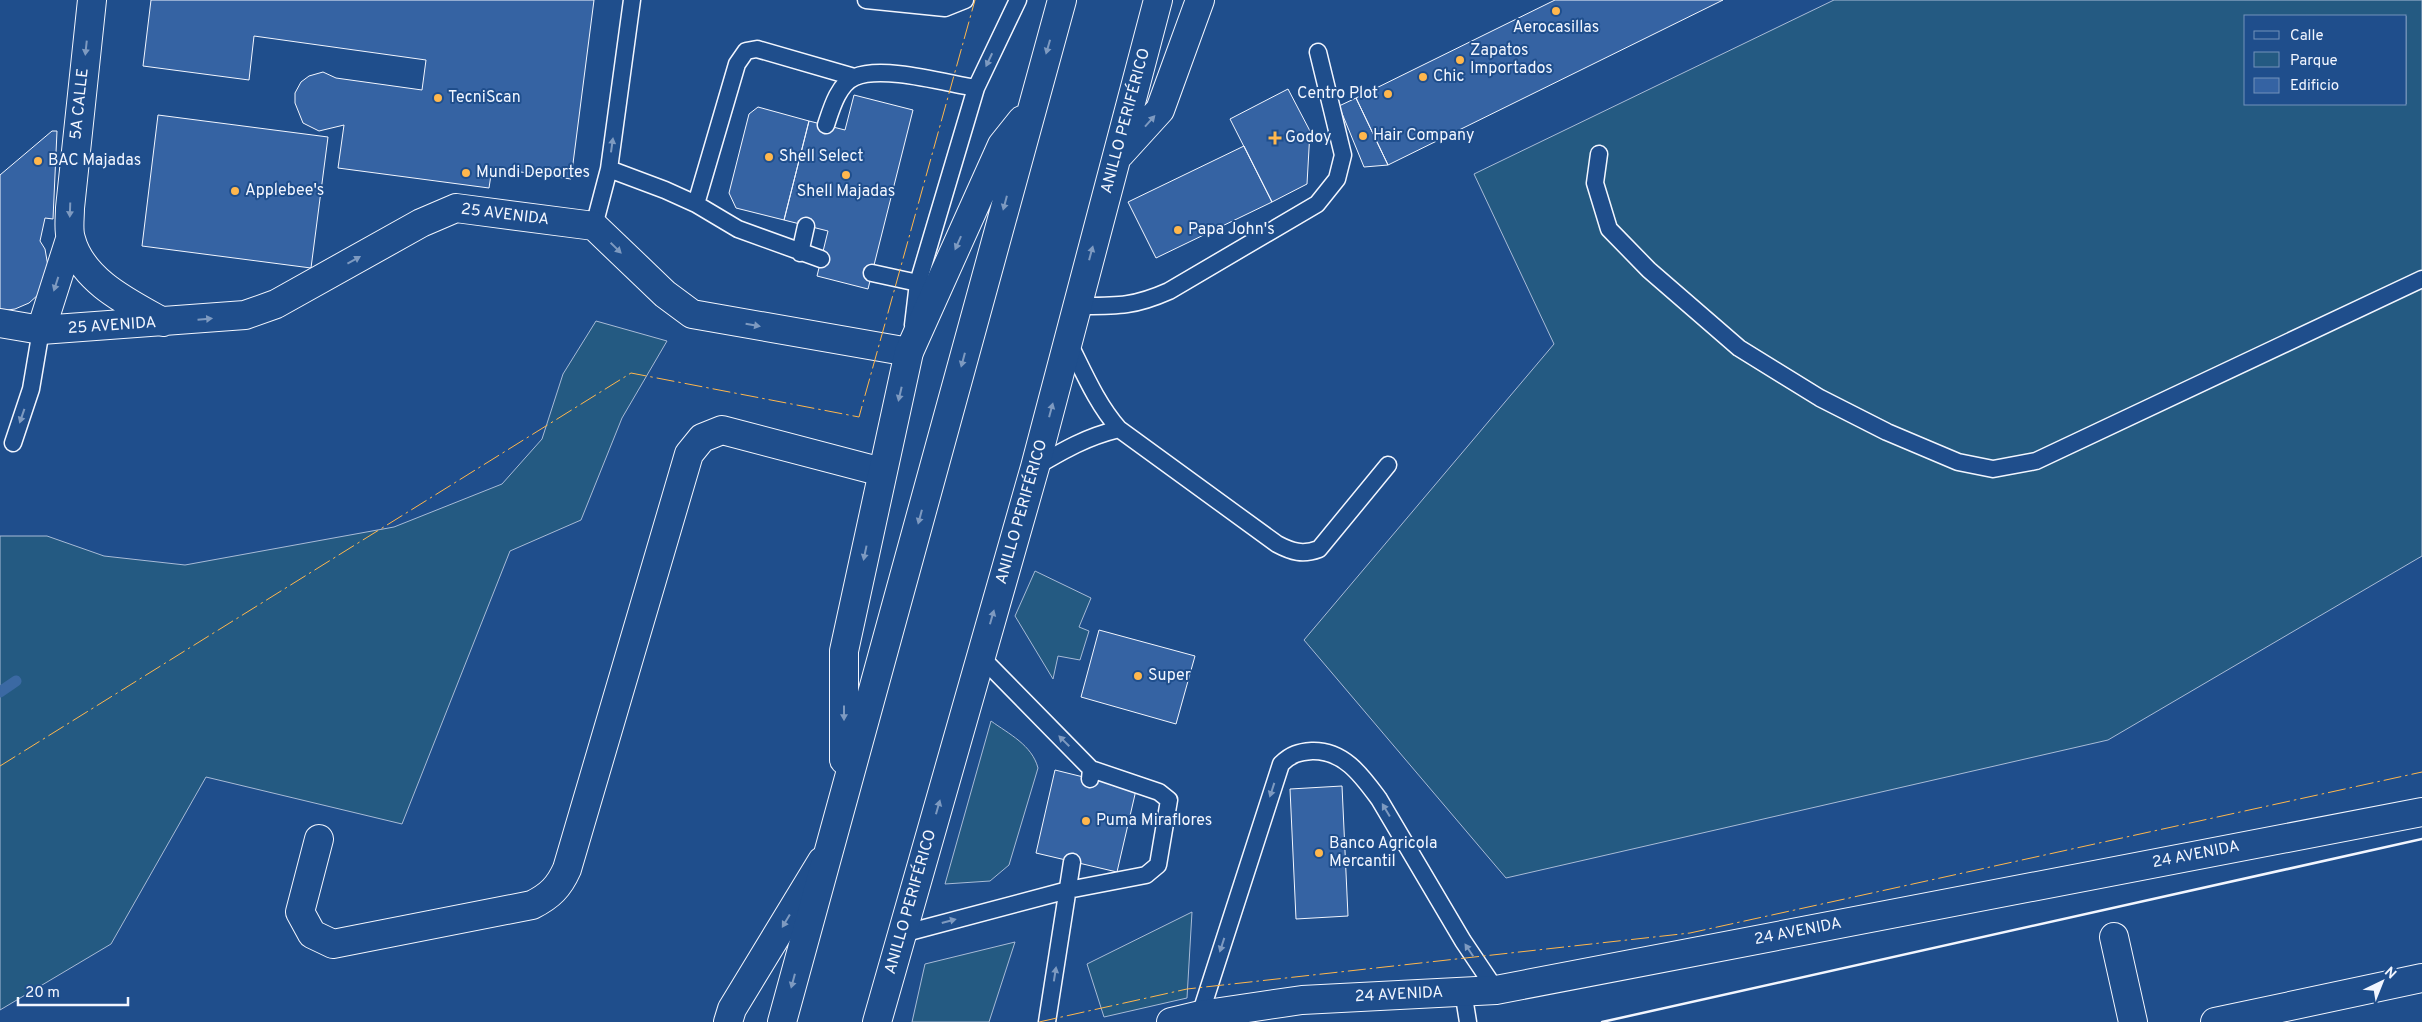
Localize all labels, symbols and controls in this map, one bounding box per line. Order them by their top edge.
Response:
marker: Aerocasillas [1550,5,1562,17]
legend [2244,15,2407,105]
place label: Aerocasillas [1513,18,1599,38]
text: Calle [2290,27,2324,46]
one-way arrow [1044,39,1052,54]
one-way arrow [82,41,90,57]
place label: Zapatos Importados [1470,41,1553,79]
street label: ANILLO PERIFÉRICO [1095,46,1155,196]
text: Parque [2290,52,2338,71]
one-way arrow [985,53,993,67]
marker: Zapatos Importados [1454,54,1466,66]
street label: 5A CALLE [66,67,94,141]
place label: Chic [1433,67,1464,87]
marker: Chic [1417,71,1429,83]
text: Edificio [2290,77,2339,96]
place label: Centro Plot [1297,84,1378,104]
place label: TecniScan [448,88,521,108]
marker: Centro Plot [1382,88,1394,100]
marker: TecniScan [432,92,444,104]
one-way arrow [1144,115,1156,127]
place label: Hair Company [1373,126,1475,146]
place label: Godoy [1285,128,1332,148]
marker: Hair Company [1357,130,1369,142]
marker: Godoy [1269,132,1281,144]
one-way arrow [608,136,616,152]
place label: Shell Select [779,147,863,167]
place label: BAC Majadas [48,151,141,171]
marker: Shell Select [763,151,775,163]
marker: BAC Majadas [32,155,44,167]
place label: Mundi Deportes [476,163,590,183]
marker: Mundi Deportes [460,167,472,179]
marker: Shell Majadas [840,169,852,181]
place label: Applebee's [245,181,324,201]
place label: Shell Majadas [797,182,895,202]
marker: Applebee's [229,185,241,197]
one-way arrow [1001,196,1009,211]
street label: 25 AVENIDA [460,200,550,230]
one-way arrow [66,202,74,218]
place label: Papa John's [1188,220,1275,240]
marker: Papa John's [1172,224,1184,236]
one-way arrow [954,236,962,250]
one-way arrow [610,242,622,254]
one-way arrow [1088,245,1096,260]
one-way arrow [347,256,362,264]
one-way arrow [51,277,59,292]
street label: 25 AVENIDA [67,313,157,339]
one-way arrow [198,315,214,323]
one-way arrow [745,321,761,329]
one-way arrow [958,353,966,368]
one-way arrow [896,386,904,401]
one-way arrow [1047,402,1055,417]
one-way arrow [18,409,26,424]
street label: ANILLO PERIFÉRICO [990,437,1052,587]
one-way arrow [916,510,924,525]
one-way arrow [861,545,869,560]
one-way arrow [989,609,997,624]
place label: Super [1148,666,1191,686]
marker: Super [1132,670,1144,682]
one-way arrow [840,705,848,721]
one-way arrow [1058,736,1070,748]
one-way arrow [1268,783,1276,798]
one-way arrow [934,799,942,814]
one-way arrow [1381,804,1390,817]
place label: Puma Miraflores [1096,811,1212,831]
marker: Puma Miraflores [1080,815,1092,827]
street label: ANILLO PERIFÉRICO [879,827,941,977]
place label: Banco Agricola Mercantil [1329,834,1437,872]
street label: 24 AVENIDA [2151,837,2241,873]
marker: Banco Agricola Mercantil [1313,847,1325,859]
street label: 24 AVENIDA [1753,914,1843,950]
one-way arrow [781,915,790,928]
one-way arrow [942,917,957,925]
one-way arrow [1218,937,1226,952]
one-way arrow [1464,943,1474,956]
north arrow [2357,957,2407,1007]
text: N [2380,964,2399,983]
one-way arrow [1051,965,1059,981]
one-way arrow [789,973,797,988]
scale bar [18,974,128,1006]
street label: 24 AVENIDA [1354,983,1444,1007]
text: 20 m [25,984,60,1003]

